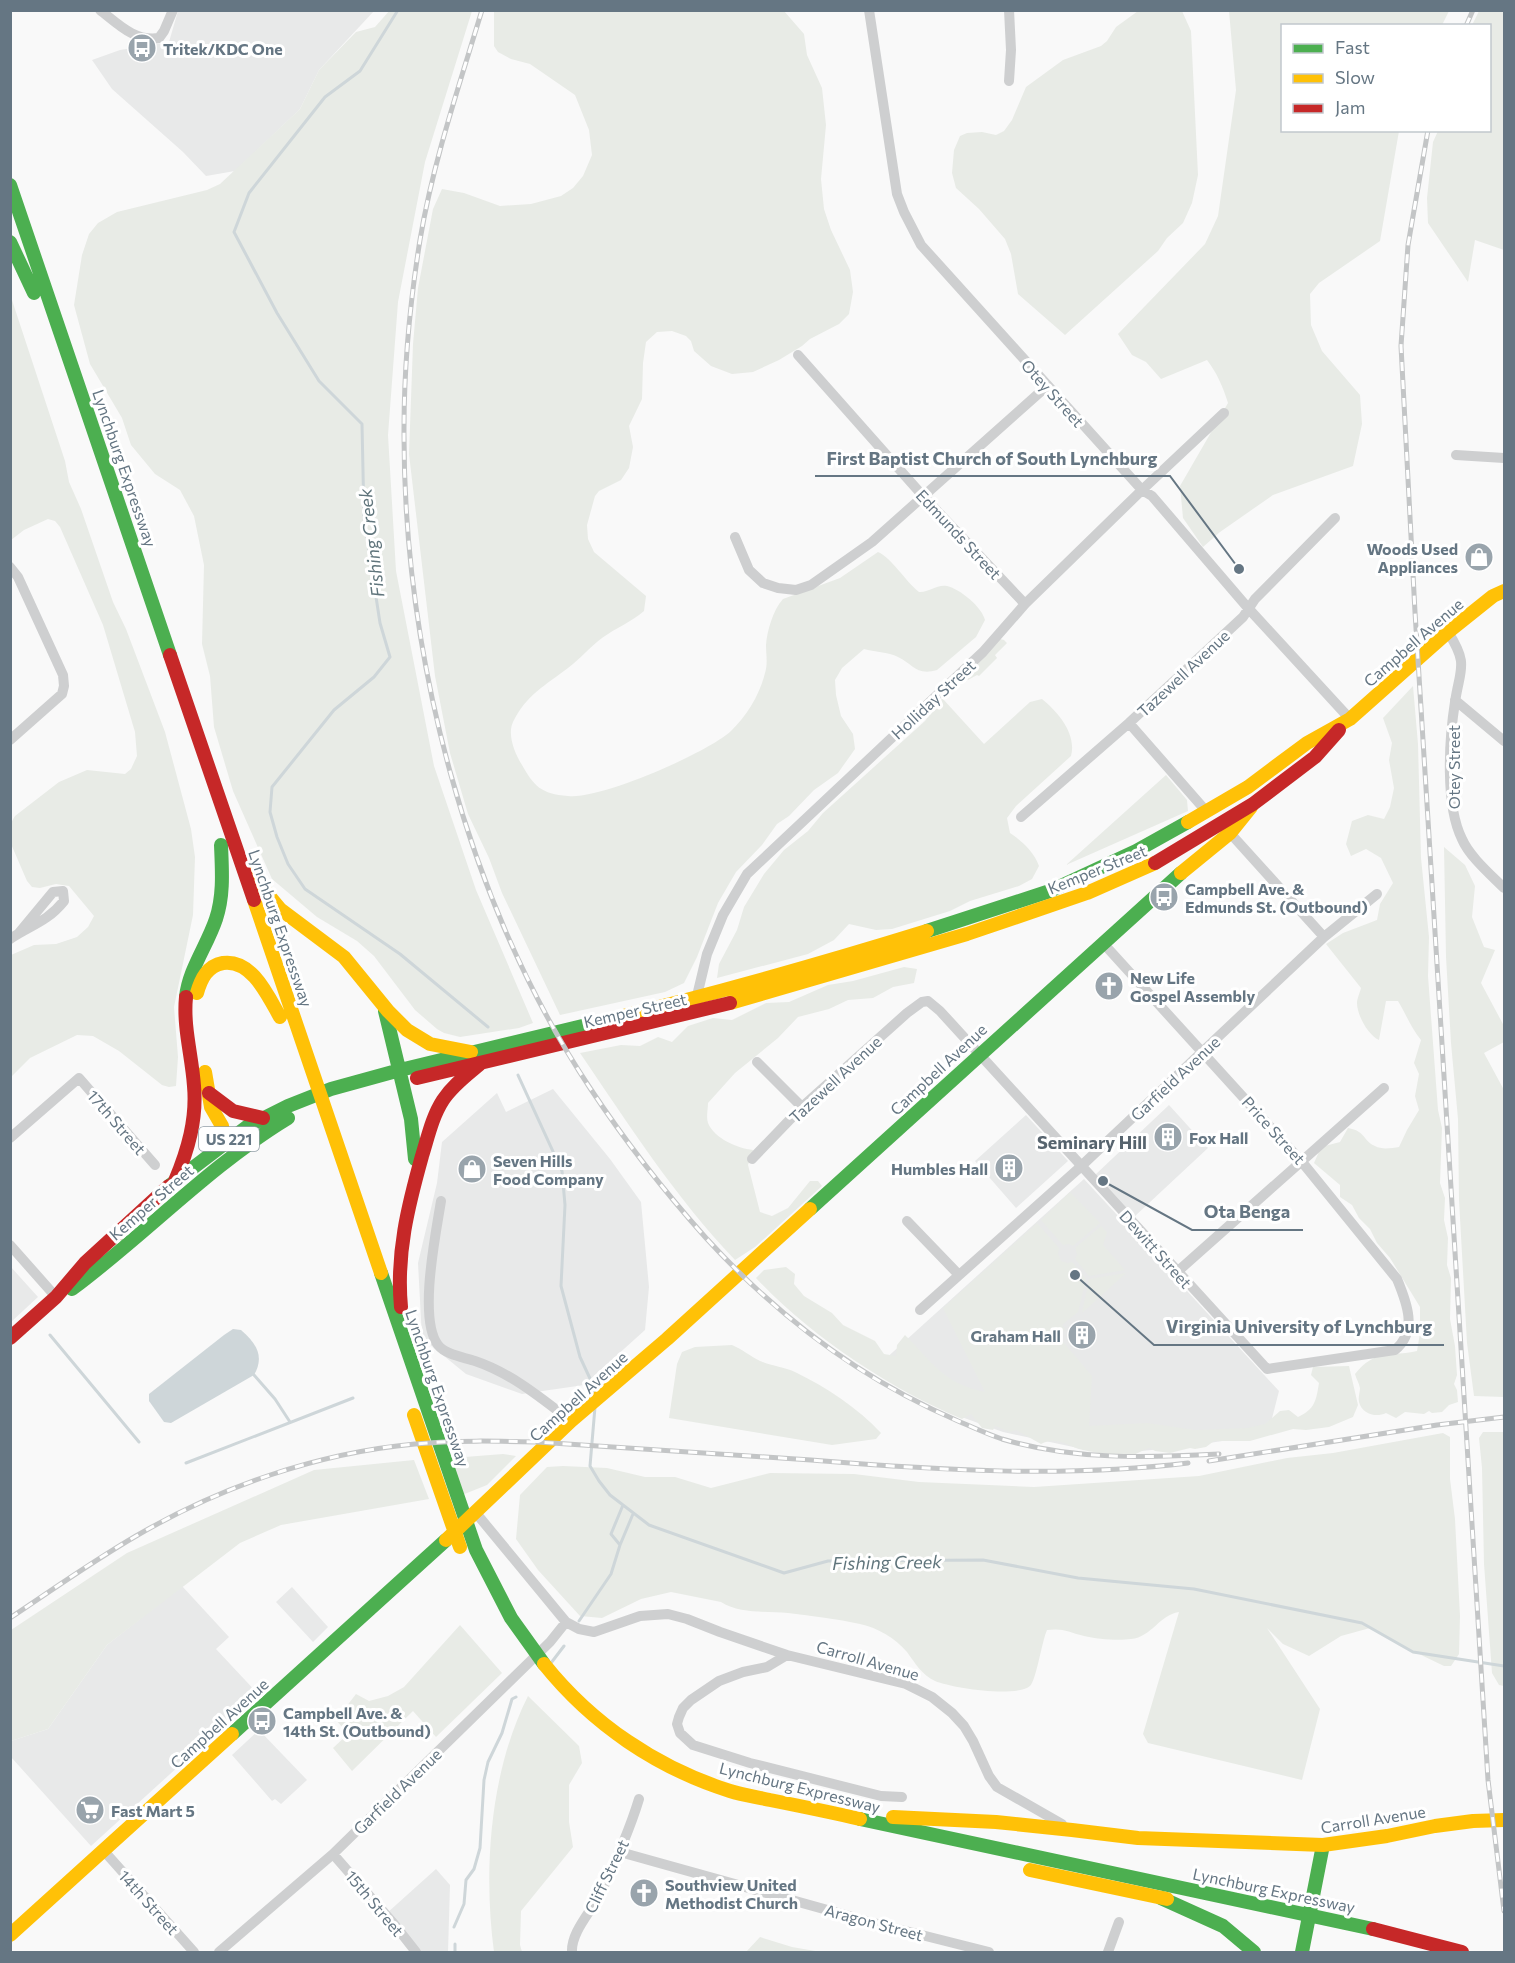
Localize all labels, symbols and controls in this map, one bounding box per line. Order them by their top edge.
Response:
legend [1281,24,1491,132]
bus stop icon: Tritek/KDC One [126,32,158,64]
text: Fast [1335,36,1370,58]
place label: Tritek/KDC One [163,39,283,58]
text: Slow [1335,66,1375,88]
text: Jam [1335,96,1365,118]
street label: Otey Street [1018,355,1089,431]
street label: Lynchburg Expressway [89,387,161,549]
callout: First Baptist Church of South Lynchburg [815,440,1170,476]
text: First Baptist Church of South Lynchburg [827,447,1157,469]
street label: Edmunds Street [913,485,1006,583]
water label: Fishing Creek [353,486,389,599]
place label: Woods Used Appliances [1366,539,1458,576]
shop icon: Woods Used Appliances [1463,541,1495,573]
street label: Campbell Avenue [1360,594,1466,690]
street label: Tazewell Avenue [1133,626,1233,720]
street label: Holliday Street [887,655,979,743]
street label: Otey Street [1444,724,1463,809]
street label: Kemper Street [1045,840,1150,898]
street label: Lynchburg Expressway [245,847,317,1009]
place label: Campbell Ave. & Edmunds St. (Outbound) [1185,879,1368,916]
bus stop icon: Campbell Ave. & Edmunds St. (Outbound) [1148,881,1180,913]
place label: New Life Gospel Assembly [1130,968,1255,1005]
church icon: New Life Gospel Assembly [1093,970,1125,1002]
street label: Kemper Street [582,989,689,1031]
street label: Campbell Avenue [886,1019,990,1119]
street label: Tazewell Avenue [785,1032,885,1126]
street label: Garfield Avenue [1126,1032,1224,1124]
street label: 17th Street [84,1086,150,1158]
street label: Price Street [1238,1092,1310,1168]
building icon: Fox Hall [1152,1121,1184,1153]
road number: US 221 [199,1127,259,1151]
place label: Fox Hall [1189,1128,1248,1147]
district label: Seminary Hill [1037,1131,1147,1153]
place label: Seven Hills Food Company [493,1151,604,1188]
building icon: Humbles Hall [993,1152,1025,1184]
shop icon: Seven Hills Food Company [456,1153,488,1185]
place label: Humbles Hall [891,1159,988,1178]
street label: Kemper Street [105,1160,197,1244]
callout: Ota Benga [1192,1194,1303,1230]
text: Ota Benga [1204,1200,1290,1222]
street label: Dewitt Street [1116,1206,1196,1292]
street label: Lynchburg Expressway [402,1307,474,1469]
callout: Virginia University of Lynchburg [1154,1309,1444,1345]
text: Virginia University of Lynchburg [1166,1315,1432,1337]
building icon: Graham Hall [1066,1319,1098,1351]
place label: Graham Hall [971,1326,1061,1345]
street label: Campbell Avenue [525,1347,631,1445]
water label: Fishing Creek [832,1550,943,1574]
street label: Carroll Avenue [814,1636,922,1684]
street label: Campbell Avenue [166,1674,272,1772]
place label: Campbell Ave. & 14th St. (Outbound) [283,1703,431,1740]
bus stop icon: Campbell Ave. & 14th St. (Outbound) [246,1705,278,1737]
street label: Garfield Avenue [349,1744,445,1838]
street label: Lynchburg Expressway [718,1758,882,1816]
supermarket icon: Fast Mart 5 [74,1794,106,1826]
place label: Fast Mart 5 [111,1801,195,1820]
street label: Carroll Avenue [1319,1801,1427,1837]
street label: Cliff Street [580,1836,632,1916]
street label: Lynchburg Expressway [1191,1864,1357,1916]
street label: 14th Street [115,1866,183,1939]
street label: 15th Street [342,1866,408,1940]
place label: Southview United Methodist Church [665,1875,798,1912]
church icon: Southview United Methodist Church [628,1877,660,1909]
street label: Aragon Street [823,1900,926,1944]

